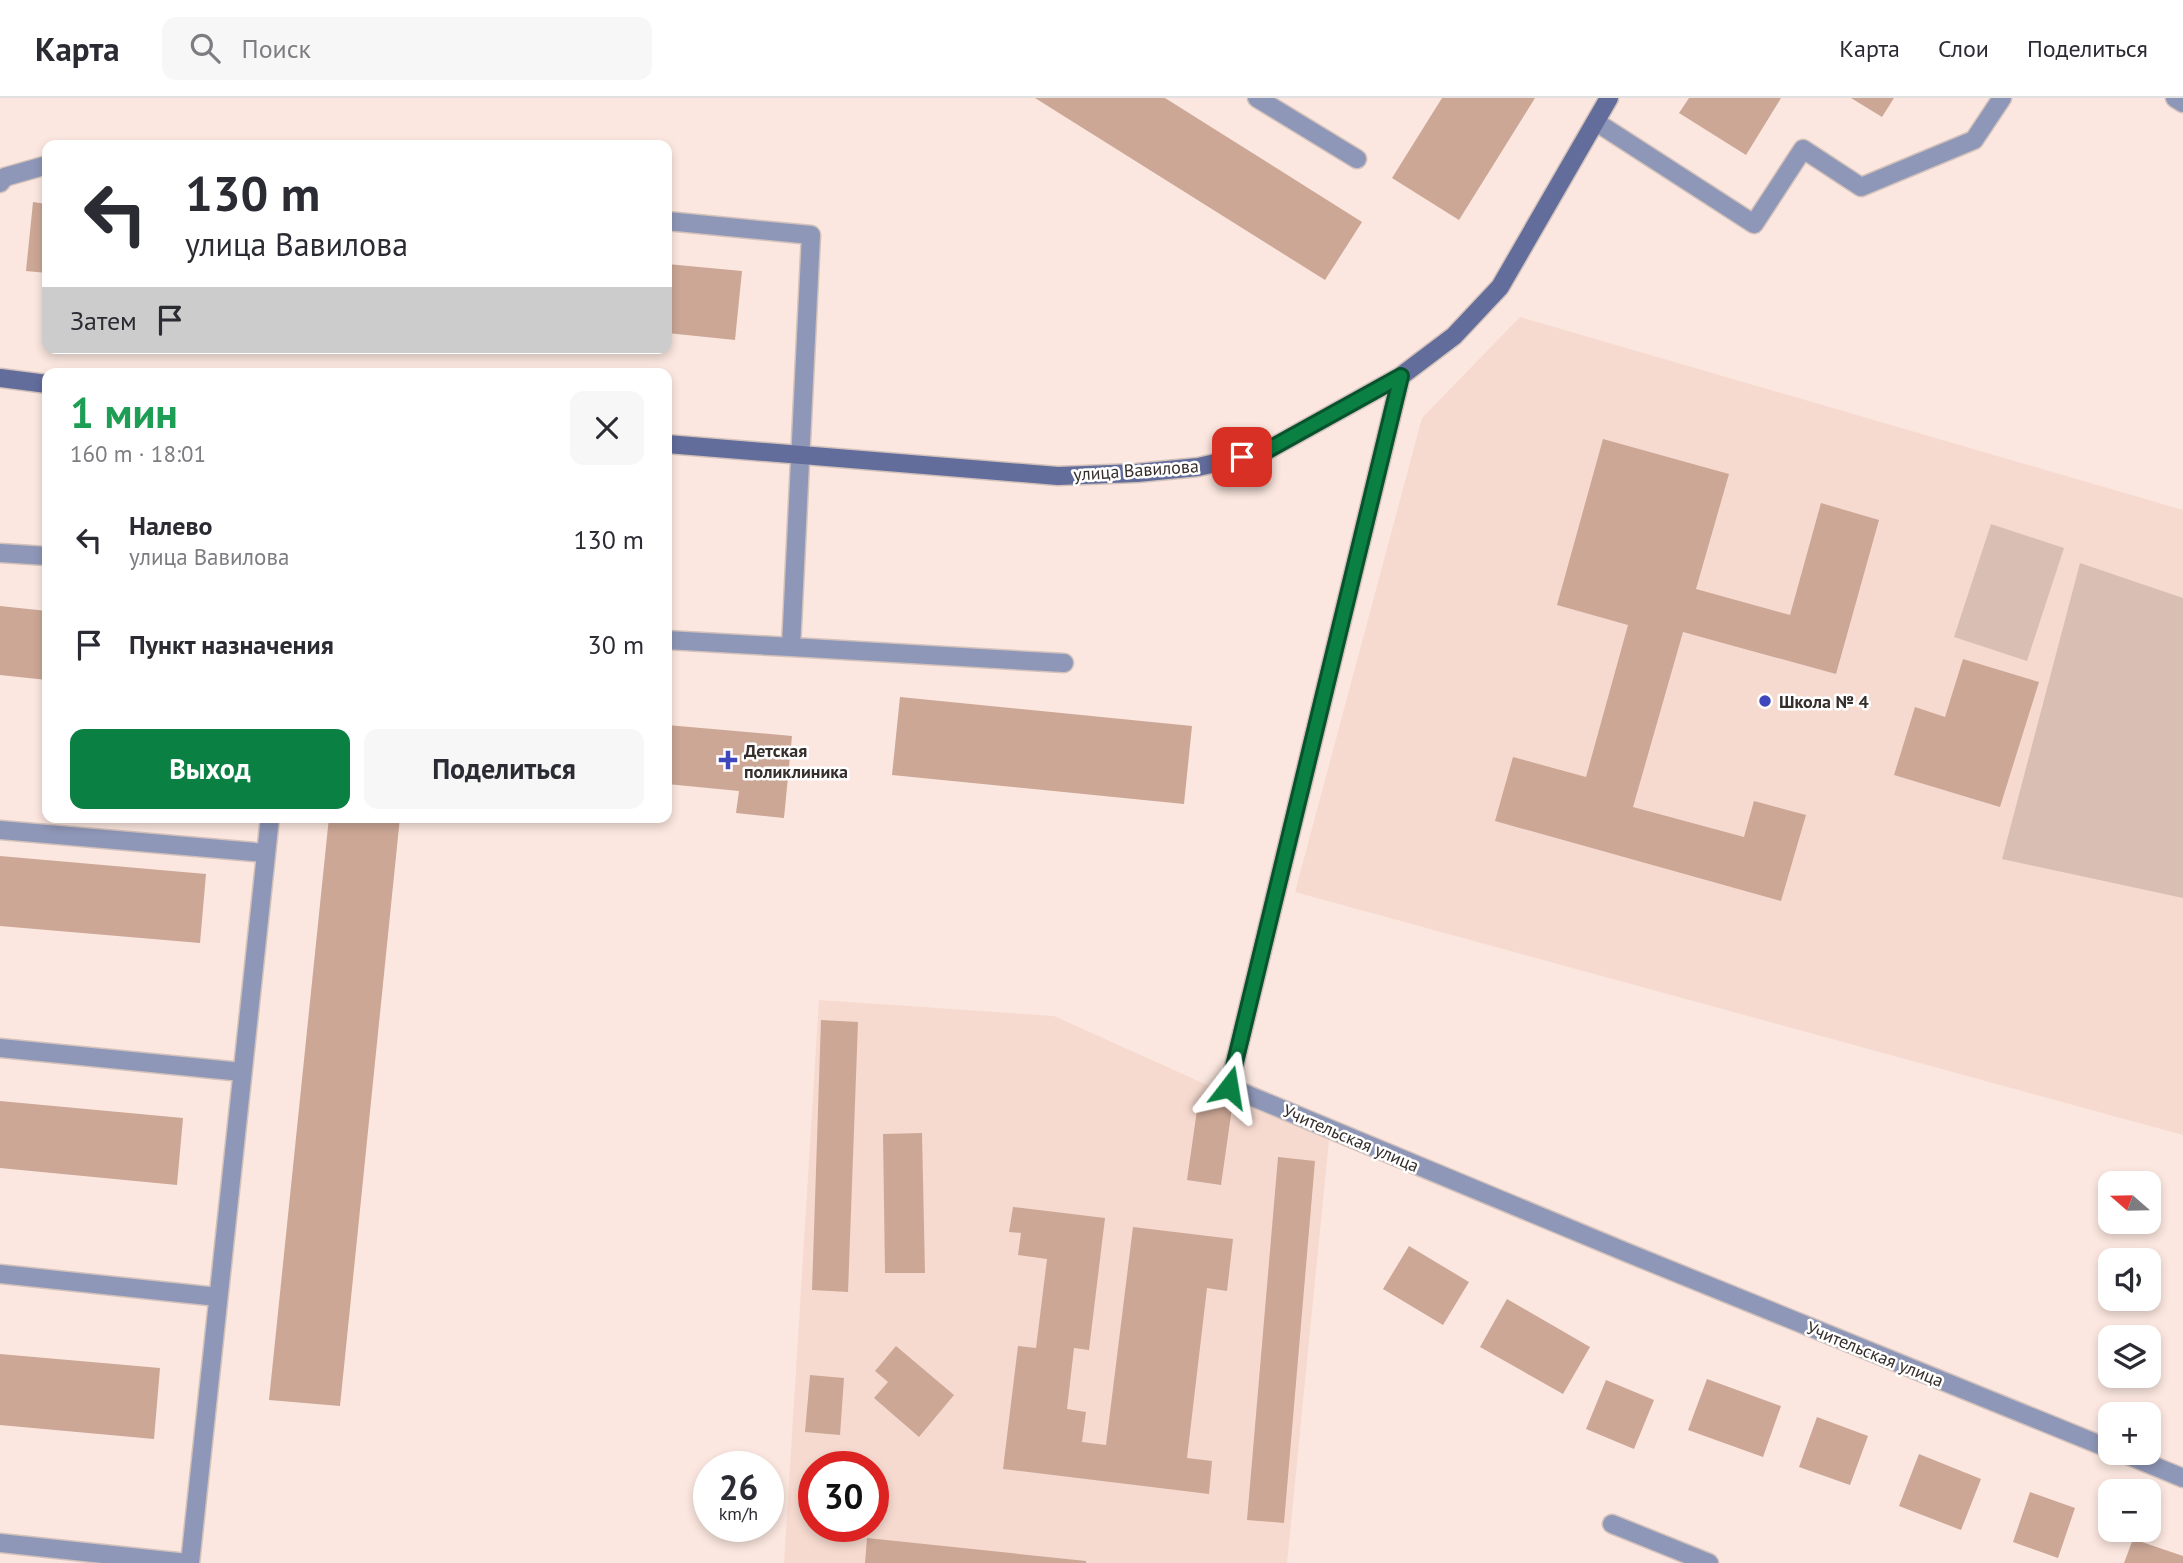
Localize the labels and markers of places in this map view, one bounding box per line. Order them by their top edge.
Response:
pin [1212,427,1272,487]
place label: Школа № 4 [1779,690,1869,713]
marker: Школа № 4 [1757,693,1773,709]
place label: Детская поликлиника [744,739,848,783]
marker: Детская поликлиника [718,750,738,770]

